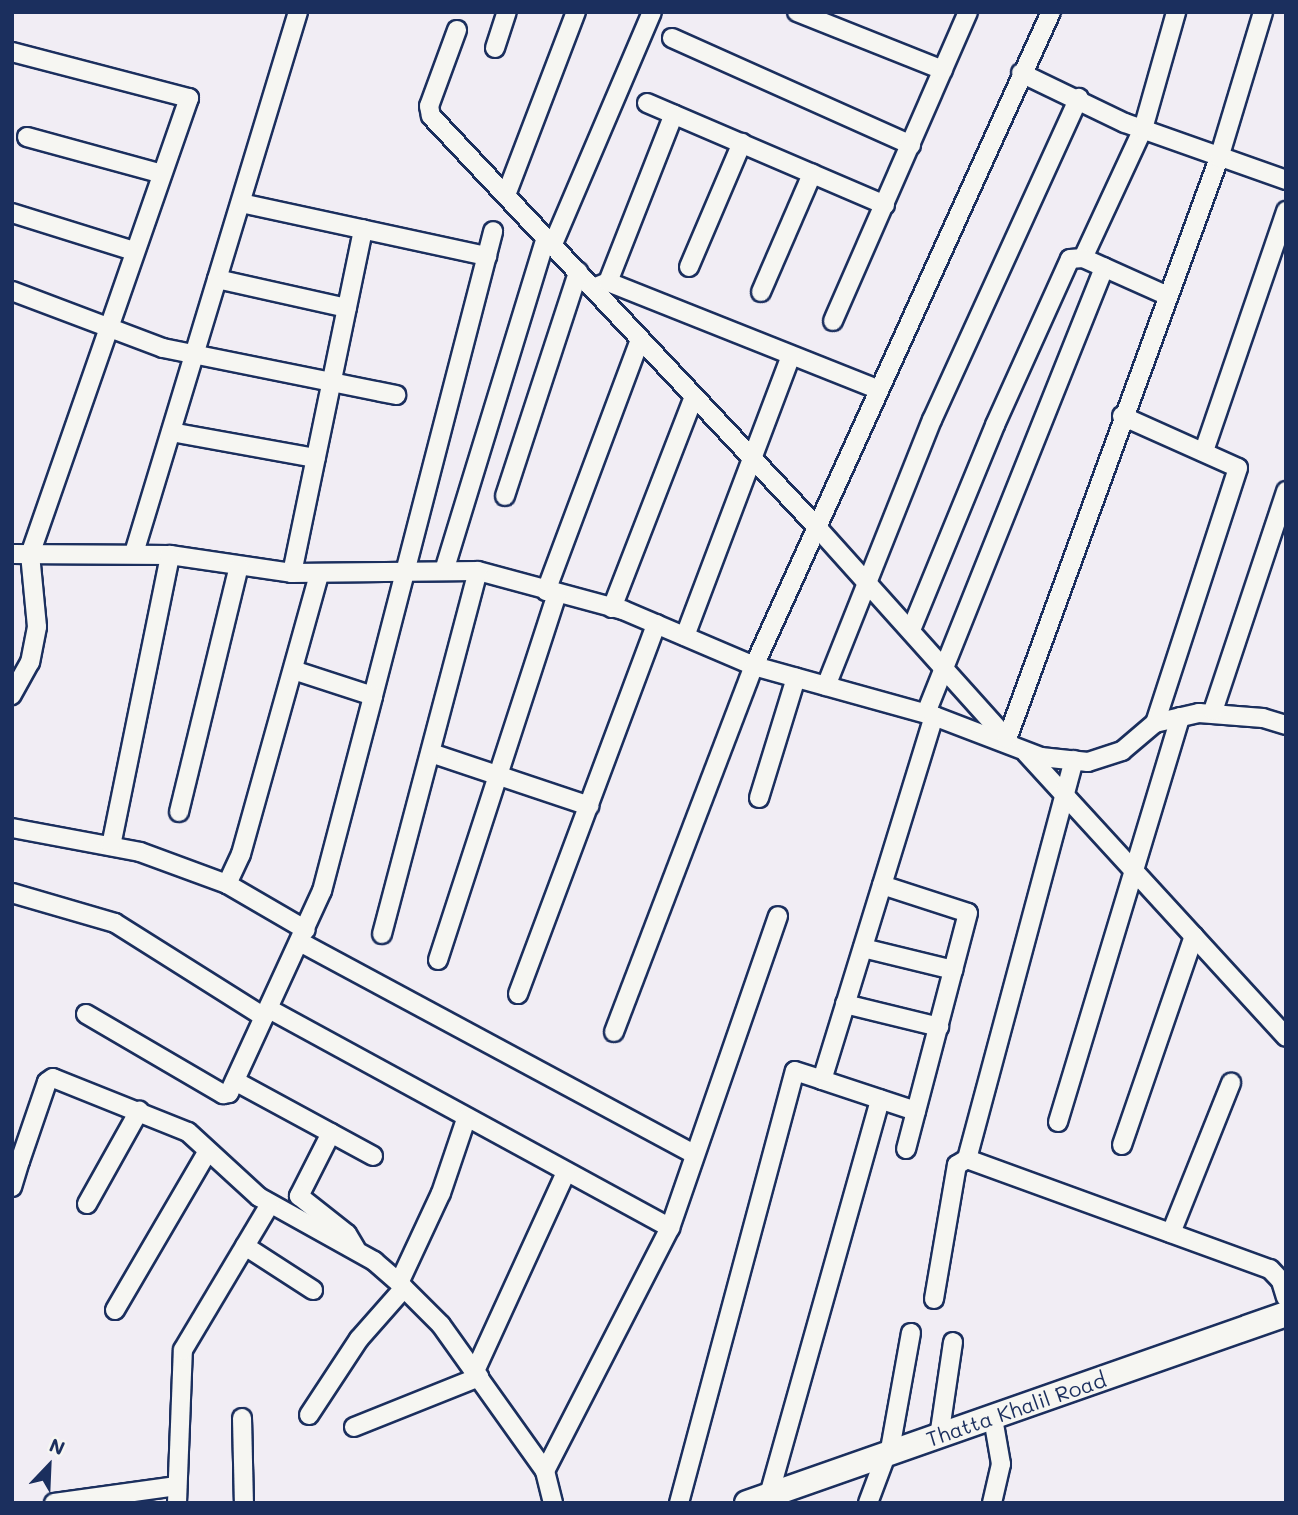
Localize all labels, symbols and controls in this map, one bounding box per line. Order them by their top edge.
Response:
street label: Thatta Khalil Road [923,1366,1109,1452]
north arrow [14,1431,84,1501]
text: N [46,1432,69,1461]

